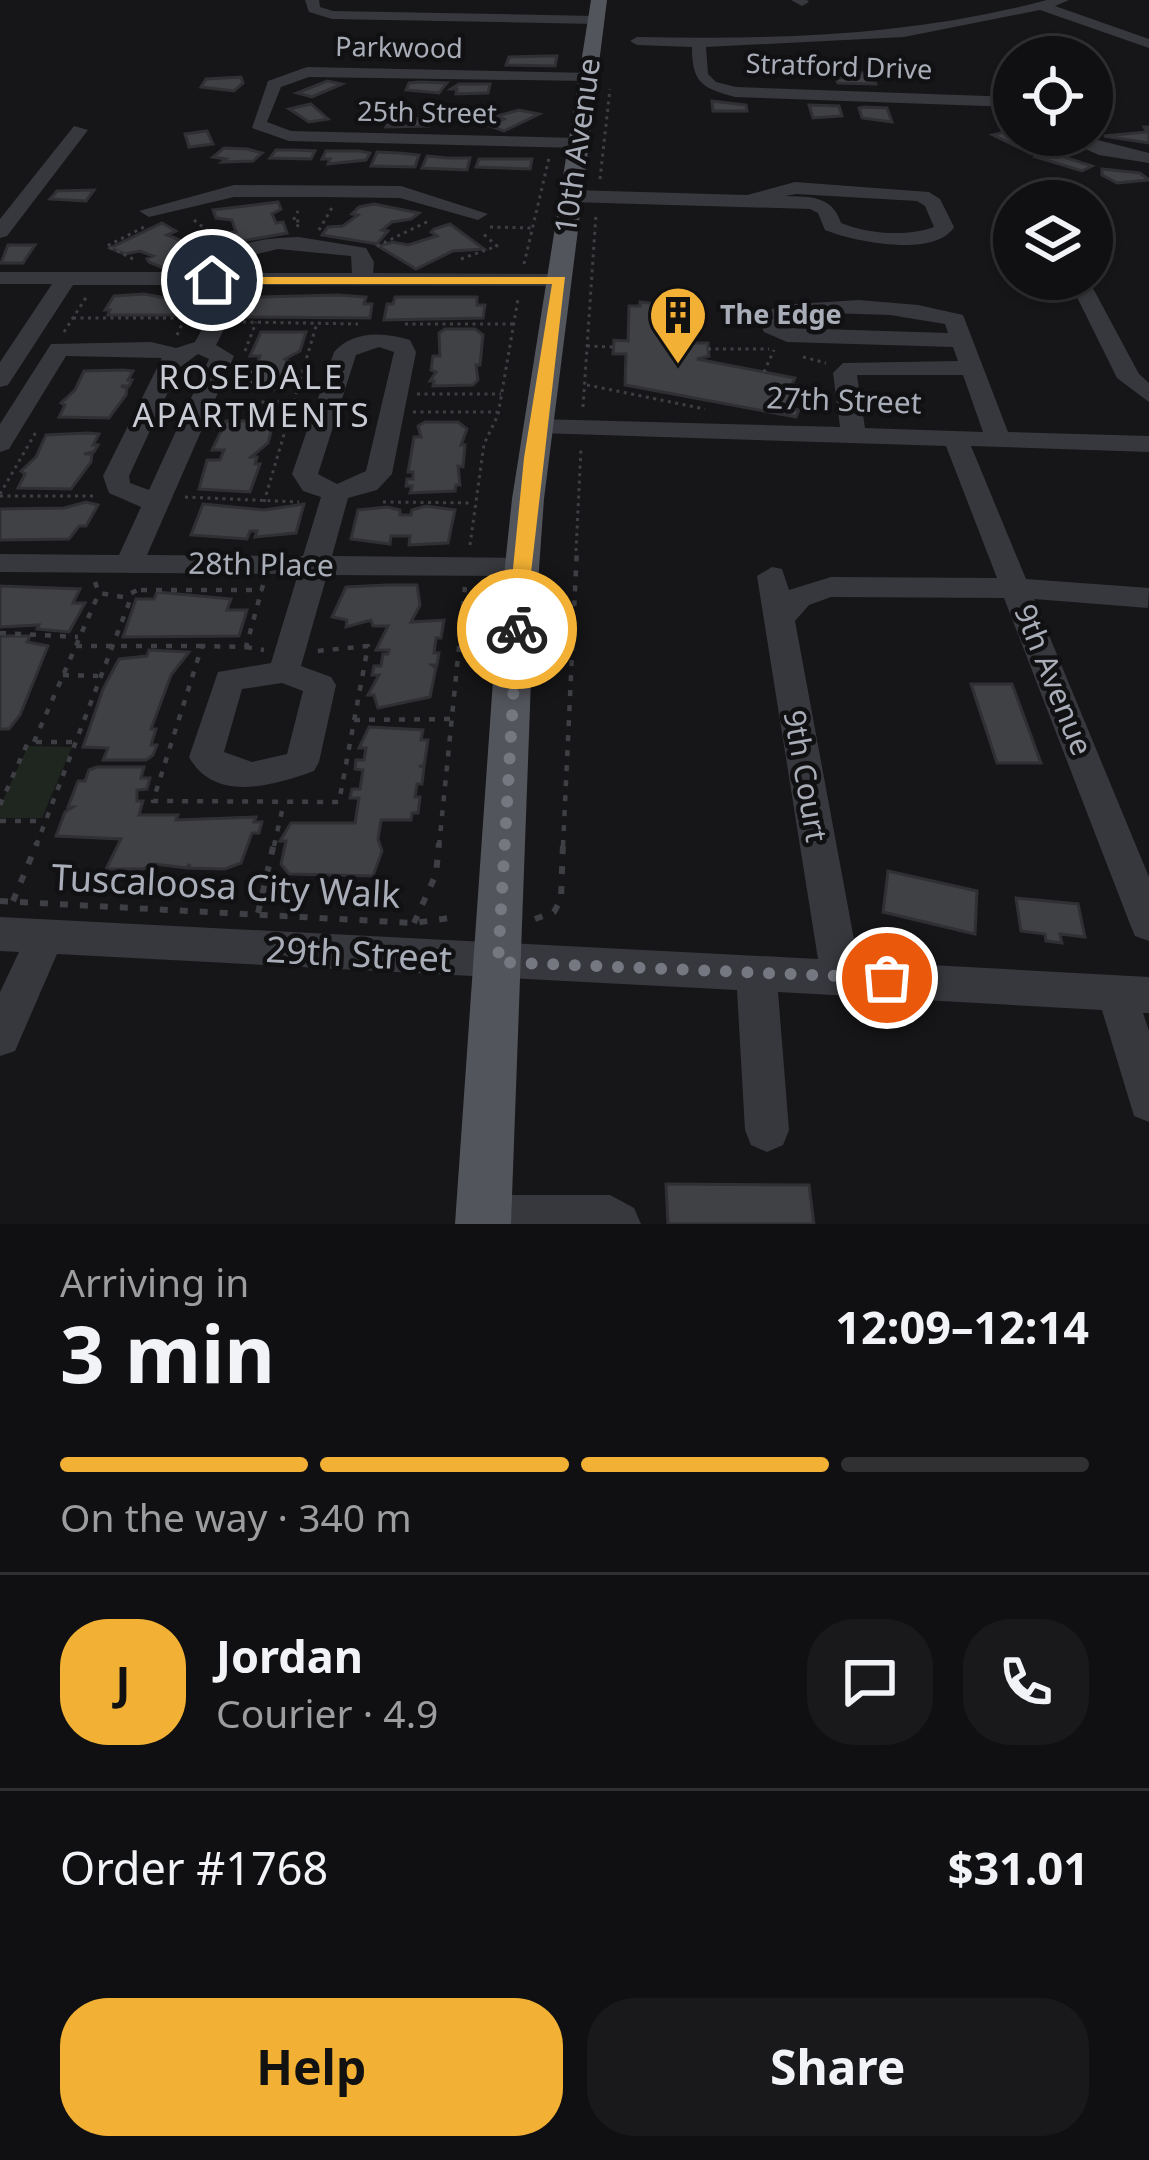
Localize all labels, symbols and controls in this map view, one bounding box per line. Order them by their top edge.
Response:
street label: Parkwood [335,27,463,66]
map controls [993,36,1113,300]
button: locate [993,36,1113,156]
street label: Stratford Drive [745,44,933,87]
street label: 10th Avenue [544,55,609,236]
street label: 25th Street [357,92,497,131]
button: layers [993,180,1113,300]
pin [161,229,263,331]
icon: home [179,247,245,313]
building icon: The Edge [647,284,709,366]
place label: The Edge [720,295,842,332]
district label: ROSEDALE APARTMENTS [132,354,372,437]
street label: 27th Street [766,376,923,423]
street label: 28th Place [188,542,334,585]
courier [457,569,577,689]
icon: bike [484,596,550,662]
street label: 9th Avenue [1005,598,1103,761]
street label: 9th Court [775,707,838,845]
street label: Tuscaloosa City Walk [50,852,402,919]
street label: 29th Street [265,924,453,983]
pin [836,927,938,1029]
icon: bag [854,945,920,1011]
text: Arriving in [60,1255,249,1308]
text: 12:09–12:14 [835,1296,1089,1357]
text: 3 min [60,1300,275,1406]
text: On the way · 340 m [60,1490,412,1543]
button: chat [807,1619,933,1745]
button: phone [963,1619,1089,1745]
text: Jordan [216,1625,363,1686]
text: J [116,1651,130,1712]
text: Courier · 4.9 [216,1686,438,1739]
text: Order #1768 [60,1837,328,1898]
text: $31.01 [948,1837,1089,1898]
button: Help [60,1998,563,2136]
button: Share [587,1998,1089,2136]

